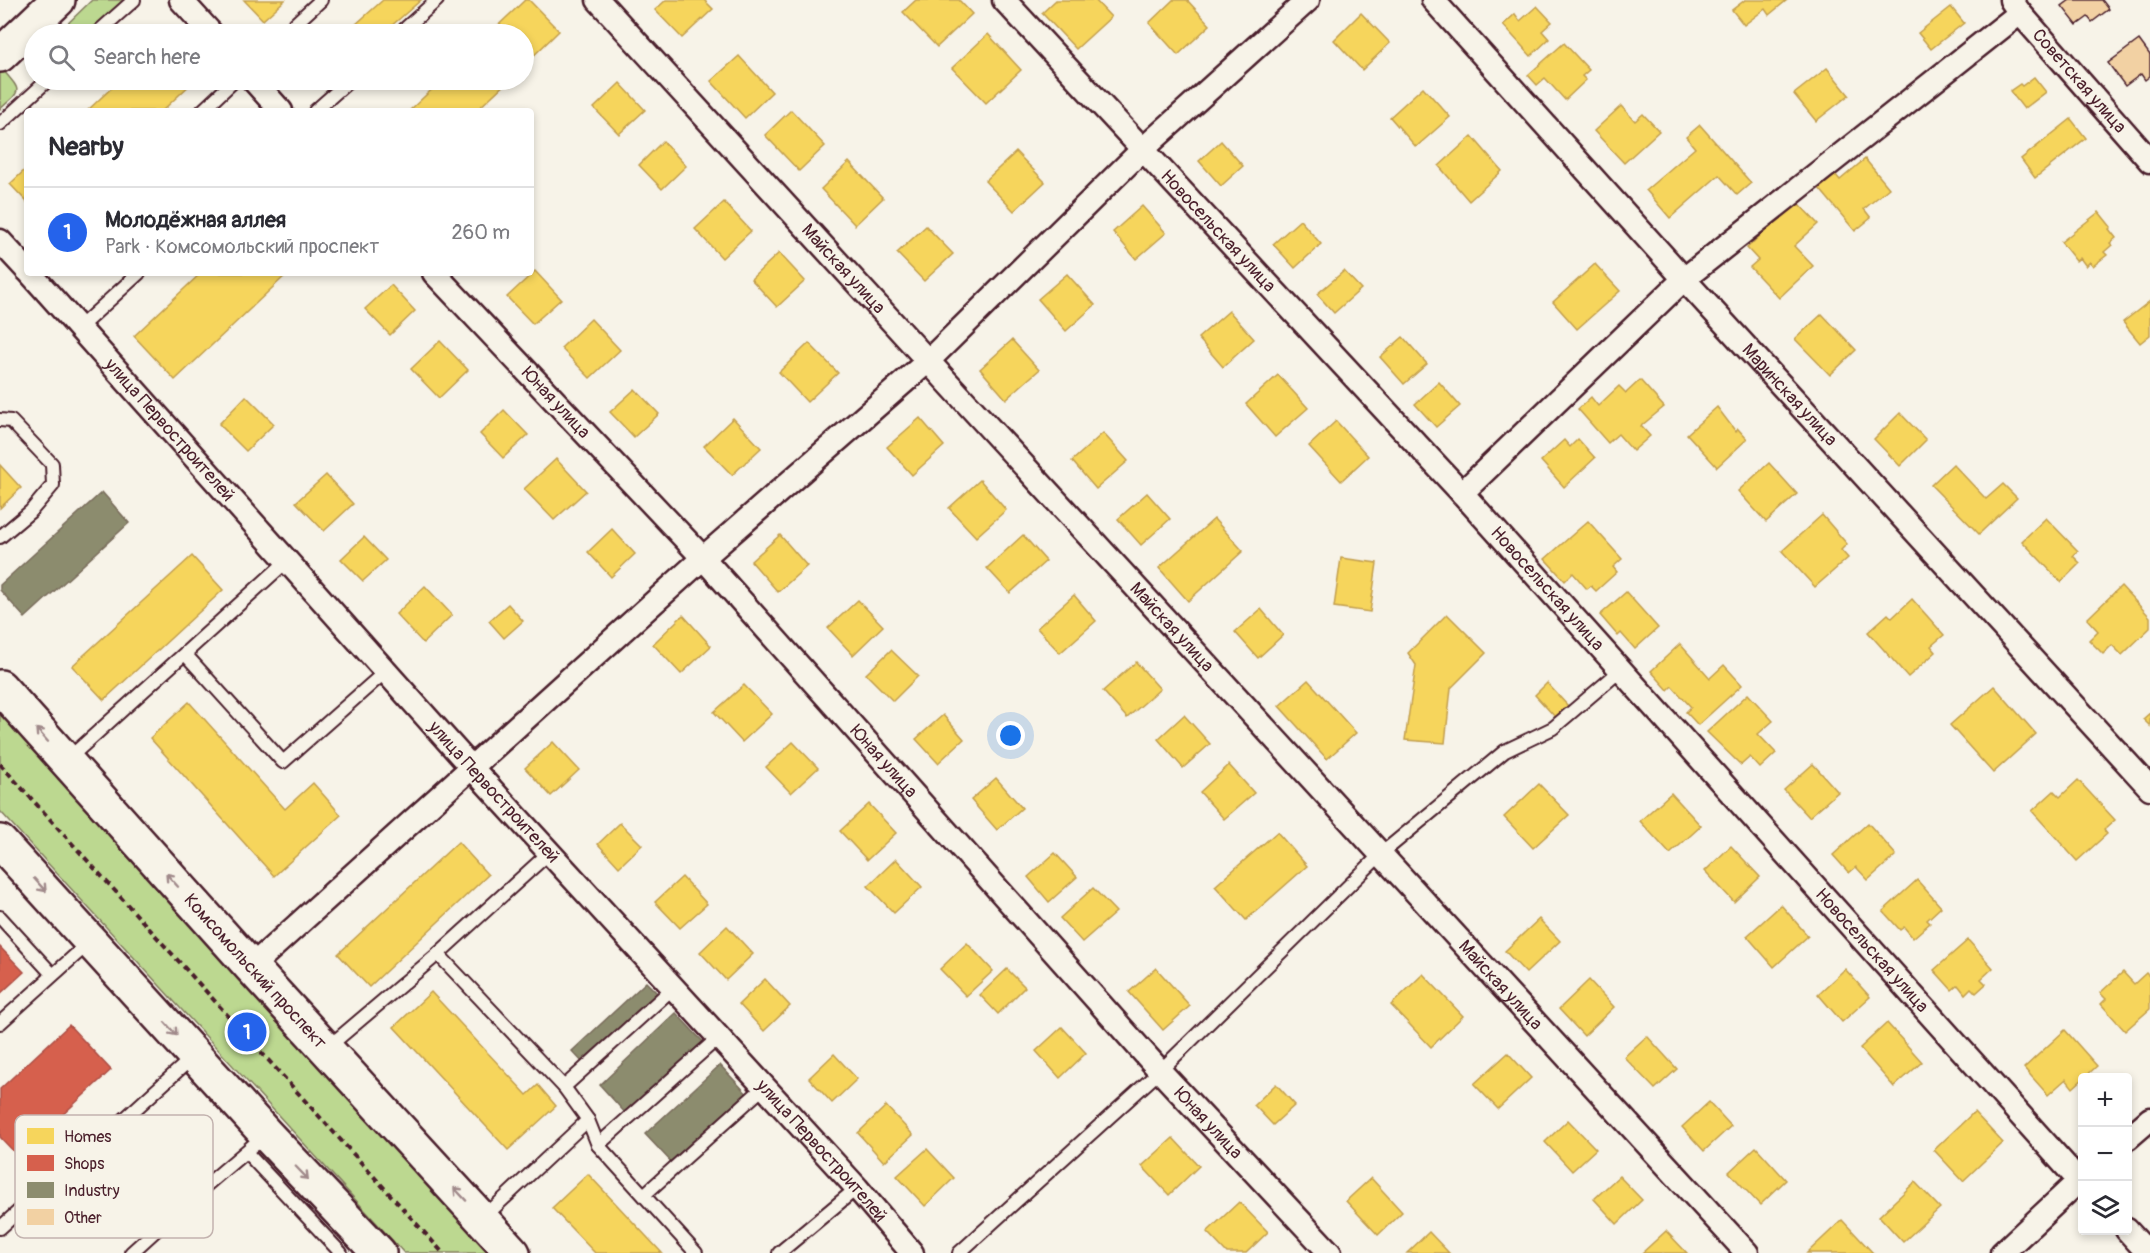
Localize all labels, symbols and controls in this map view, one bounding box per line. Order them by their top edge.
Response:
search box [24,24,534,90]
street label: Советская улица [2027,24,2132,138]
icon: search [45,41,78,74]
text: Search here [93,43,200,71]
text: Nearby [48,131,124,163]
street label: Новосельская улица [1156,165,1281,297]
text: Молодёжная аллея [105,206,286,234]
street label: Майская улица [797,219,891,319]
text: 1 [64,220,71,245]
text: 260 m [451,220,510,245]
text: Park · Комсомольский проспект [105,234,379,259]
street label: Маринская улица [1737,339,1842,451]
street label: улица Первостроителей [99,352,240,506]
street label: Юная улица [517,362,595,443]
street label: Новосельская улица [1486,521,1609,655]
street label: Майская улица [1125,577,1219,677]
street label: улица Первостроителей [423,715,565,868]
street label: Юная улица [845,720,923,802]
your location [996,721,1025,750]
one-way arrow [35,727,49,742]
one-way arrow [165,873,179,888]
one-way arrow [32,877,47,892]
street label: Новосельская улица [1810,883,1934,1017]
street label: Комсомольский проспект [179,889,332,1054]
street label: Майская улица [1454,935,1548,1035]
pin: 1 [228,1010,266,1054]
one-way arrow [164,1021,178,1036]
map controls [2078,1073,2132,1235]
button: + [2078,1073,2132,1127]
street label: улица Первостроителей [751,1074,892,1227]
street label: Юная улица [1169,1082,1248,1164]
legend [15,1115,213,1238]
text: Homes [64,1127,112,1147]
button: − [2078,1127,2132,1181]
text: Shops [64,1154,104,1174]
one-way arrow [295,1165,310,1180]
text: Industry [64,1181,120,1201]
button: layers [2078,1181,2132,1235]
one-way arrow [453,1187,467,1202]
text: Other [64,1208,102,1228]

